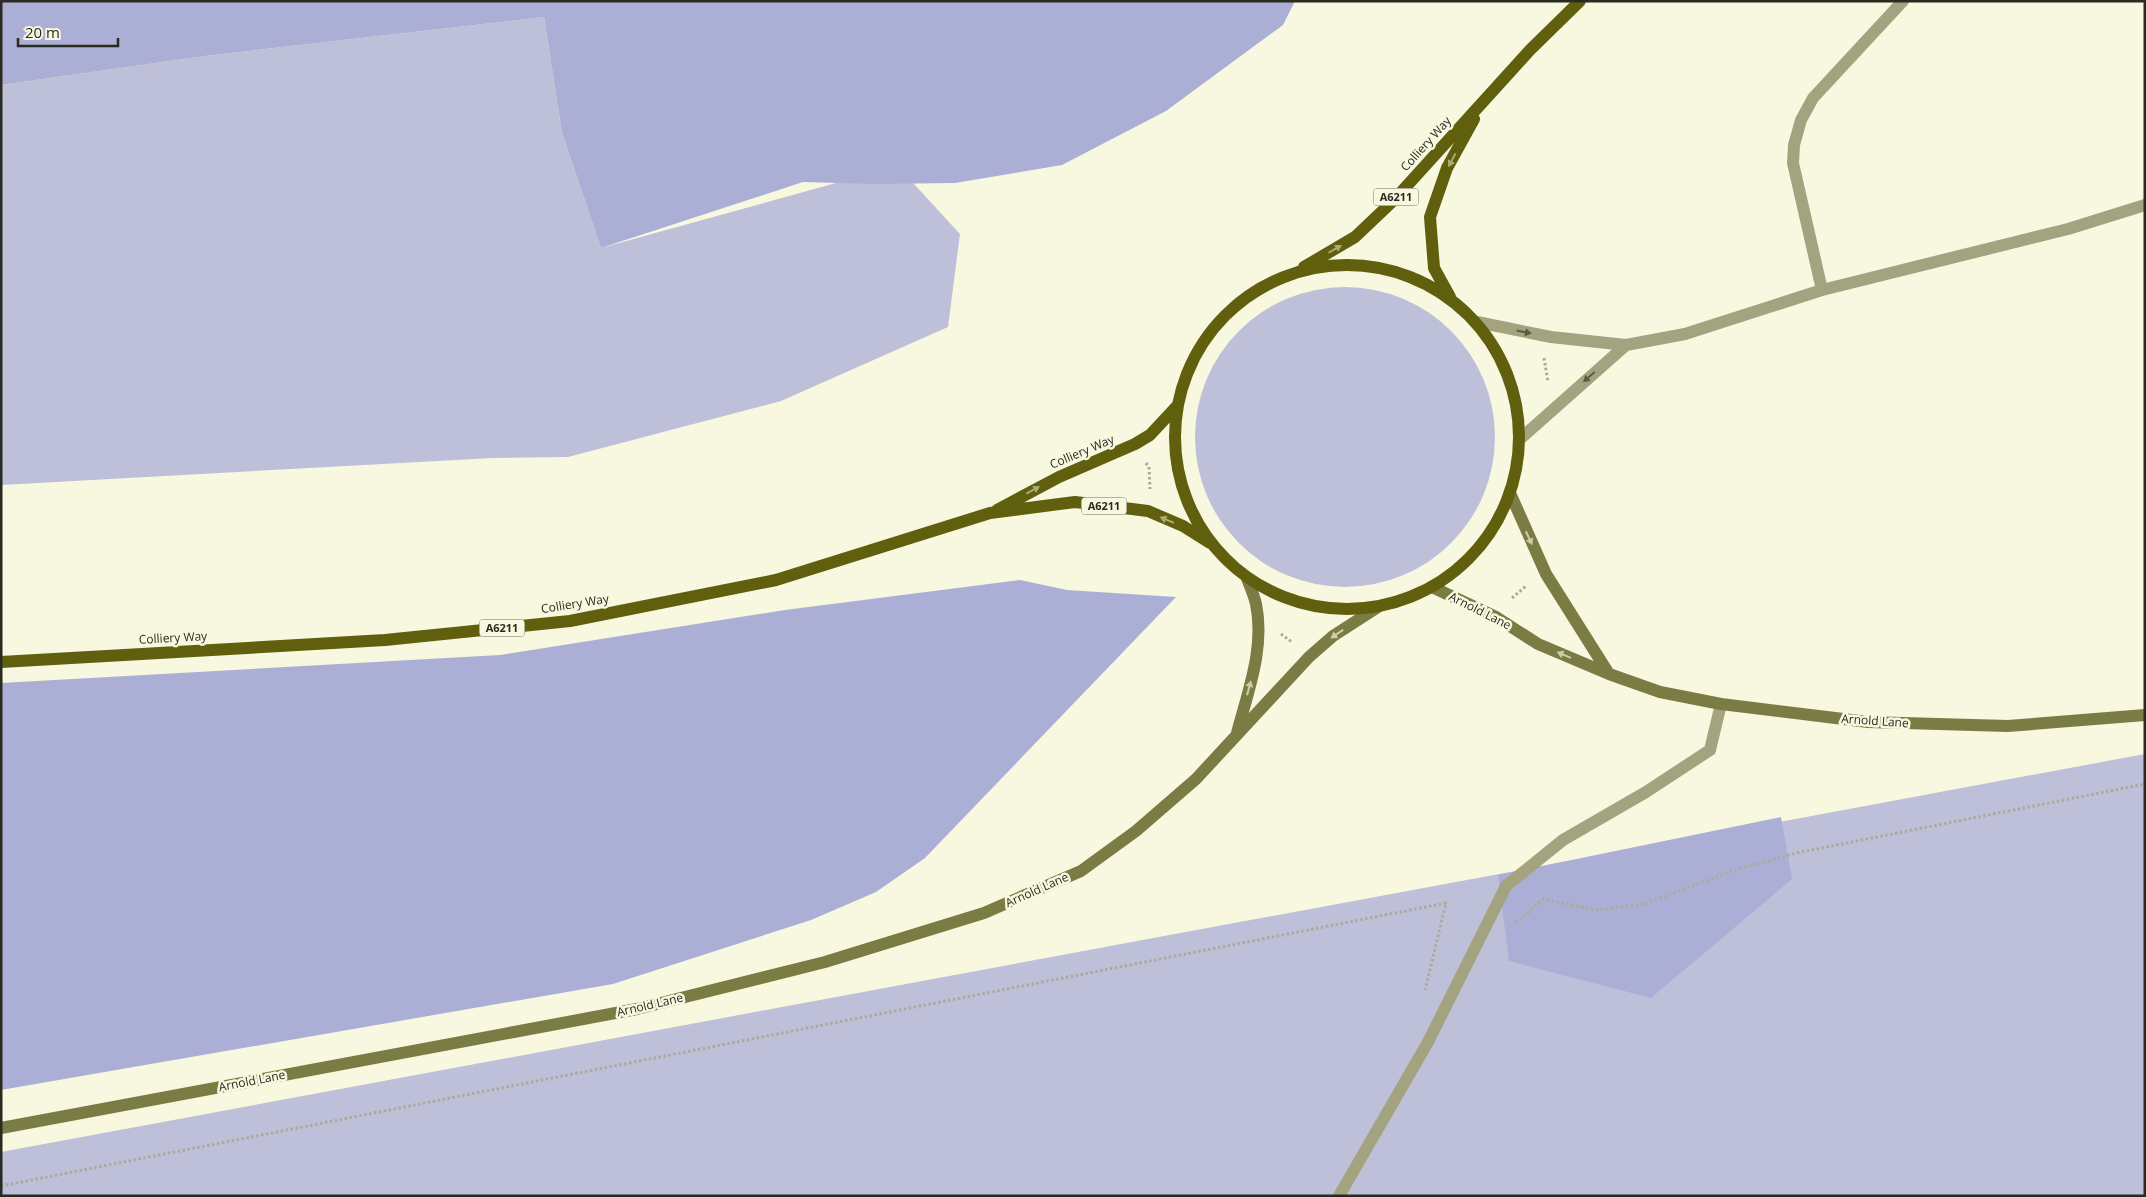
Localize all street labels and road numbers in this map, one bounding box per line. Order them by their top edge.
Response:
street label: Colliery Way [1396,112,1455,175]
road number: A6211 [1374,188,1418,206]
street label: Colliery Way [1047,430,1118,473]
road number: A6211 [1082,498,1126,514]
street label: Arnold Lane [1446,588,1514,634]
street label: Colliery Way [540,590,611,617]
road number: A6211 [480,620,524,636]
street label: Colliery Way [138,627,209,648]
street label: Arnold Lane [1841,710,1910,731]
street label: Arnold Lane [1002,868,1071,911]
street label: Arnold Lane [615,989,685,1020]
street label: Arnold Lane [217,1066,287,1095]

